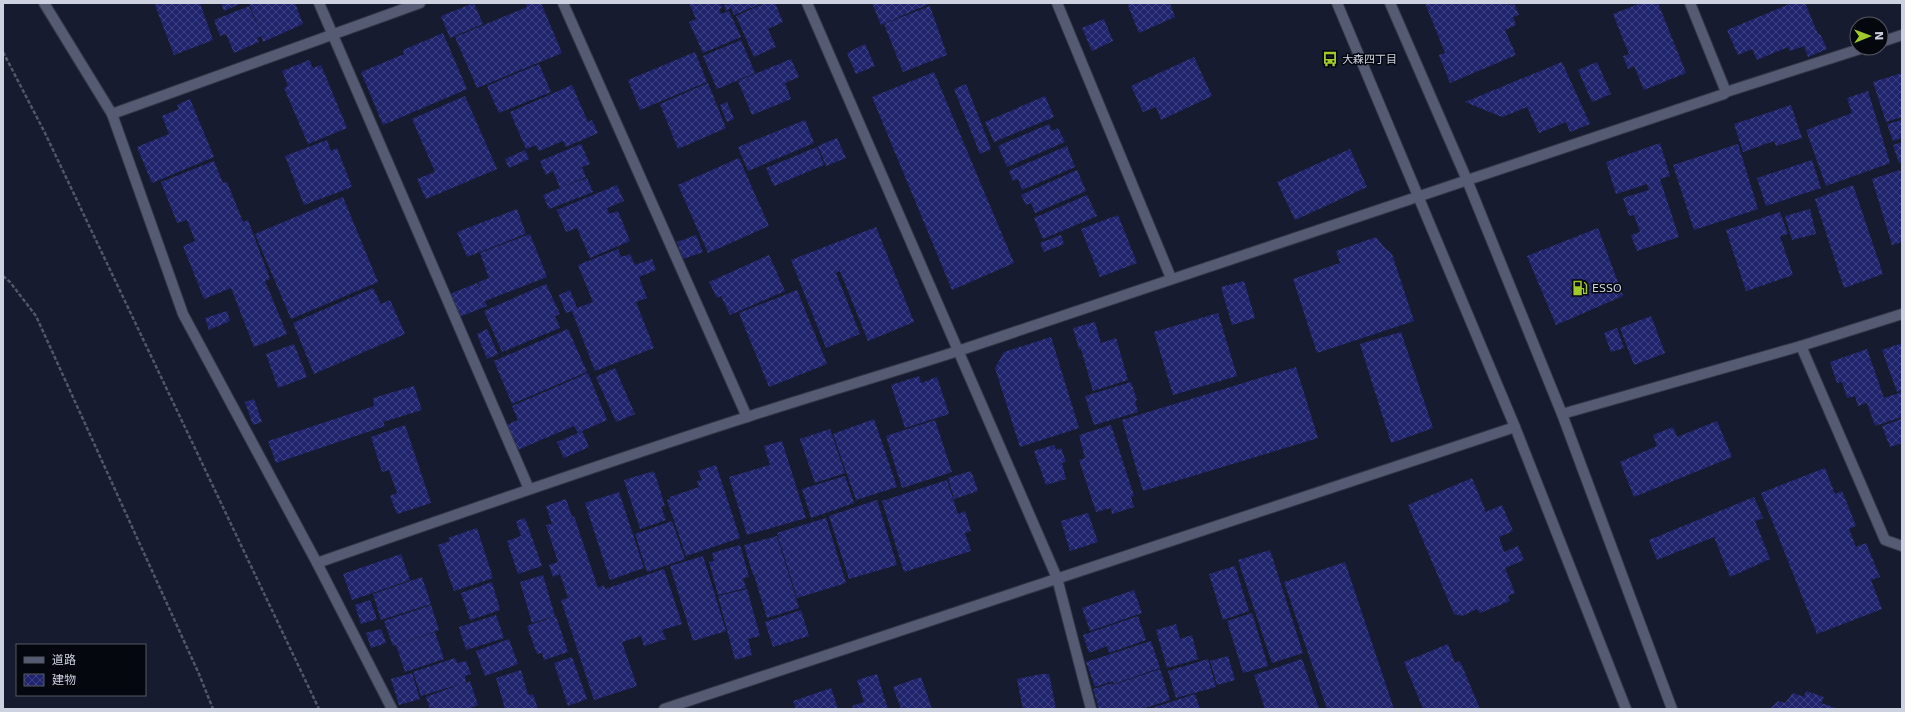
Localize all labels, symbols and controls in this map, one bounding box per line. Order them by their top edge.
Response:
north arrow [1849,16,1889,56]
text: N [1872,31,1885,41]
bus stop icon: 大森四丁目 [1321,50,1339,68]
place label: 大森四丁目 [1342,53,1397,66]
fuel station icon: ESSO [1571,279,1589,297]
place label: ESSO [1592,282,1622,295]
legend [16,644,146,696]
text: 道路 [52,653,76,667]
text: 建物 [52,673,76,687]

